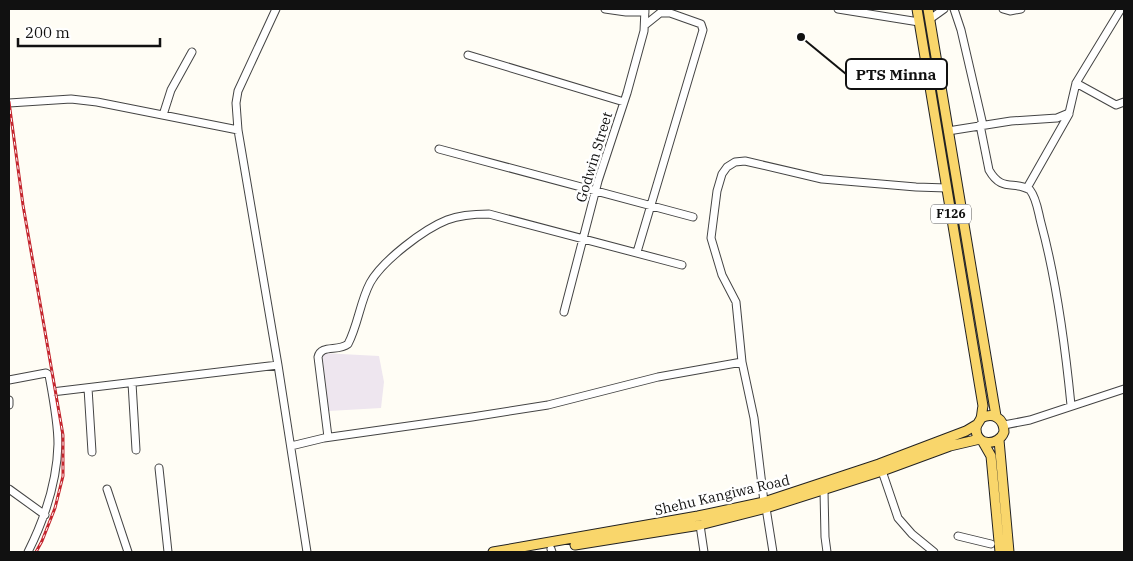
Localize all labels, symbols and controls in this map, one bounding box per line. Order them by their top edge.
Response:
scale bar [18,15,160,47]
text: 200 m [25,23,70,42]
callout: PTS Minna [846,59,947,89]
text: PTS Minna [856,65,937,84]
street label: Godwin Street [572,110,616,204]
road number: F126 [931,204,971,223]
street label: Shehu Kangiwa Road [653,471,792,519]

